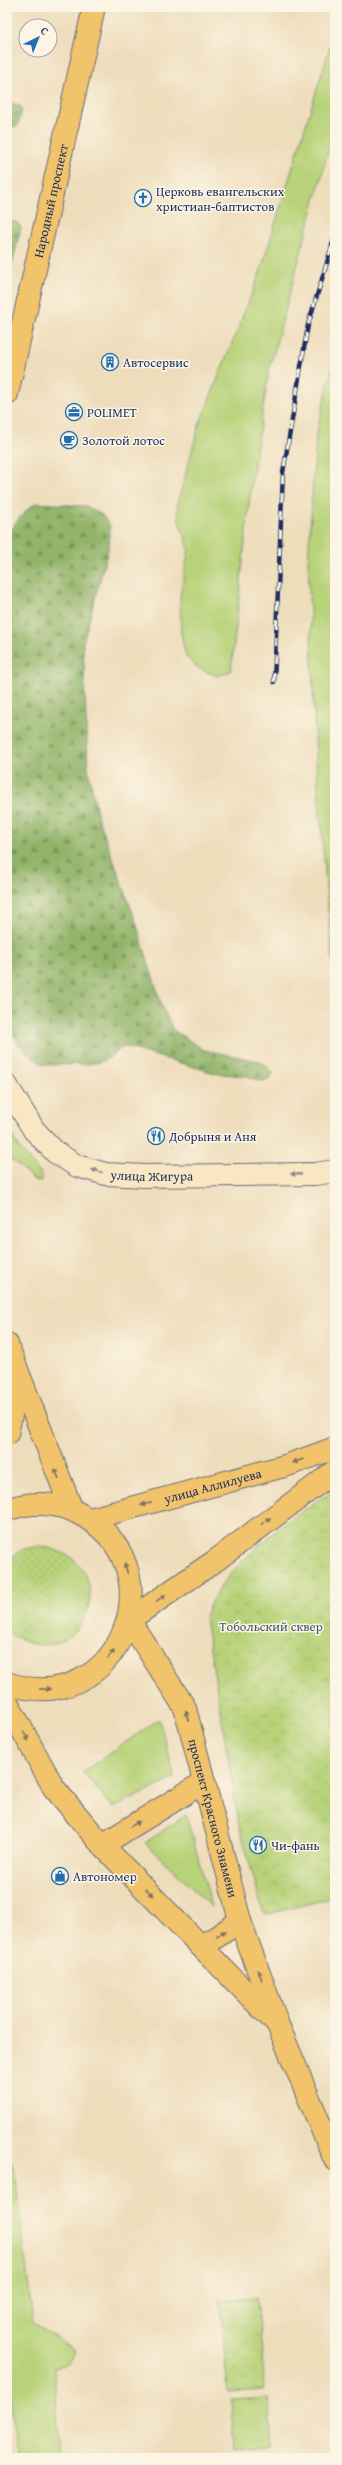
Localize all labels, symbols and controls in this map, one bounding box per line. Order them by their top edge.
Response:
north arrow [18,18,58,58]
text: С [37,23,53,39]
street label: Народный проспект [28,141,73,260]
place label: Церковь евангельских христиан-баптистов [156,182,285,216]
church icon: Церковь евангельских христиан-баптистов [133,188,153,208]
building icon: Автосервис [100,352,120,372]
place label: Автосервис [123,353,189,372]
office icon: POLIMET [64,402,84,422]
place label: POLIMET [87,403,137,422]
cafe icon: Золотой лотос [59,430,79,450]
place label: Золотой лотос [82,431,165,450]
restaurant icon: Добрыня и Аня [146,1126,166,1146]
place label: Добрыня и Аня [168,1127,257,1146]
street label: улица Жигура [109,1165,194,1186]
one-way arrow [90,1168,102,1174]
one-way arrow [289,1171,302,1177]
one-way arrow [292,1458,304,1464]
street label: улица Аллилуева [161,1463,264,1508]
one-way arrow [54,1468,60,1479]
one-way arrow [140,1502,153,1508]
one-way arrow [261,1517,272,1525]
one-way arrow [123,1562,129,1574]
one-way arrow [156,1594,166,1602]
park label: Тобольский сквер [219,1617,323,1636]
one-way arrow [107,1649,116,1660]
one-way arrow [39,1686,52,1692]
one-way arrow [184,1709,190,1721]
one-way arrow [23,1730,29,1742]
street label: проспект Красного Знамени [184,1737,243,1900]
one-way arrow [129,1821,141,1828]
restaurant icon: Чи-фань [248,1835,268,1855]
place label: Чи-фань [271,1836,320,1855]
shop icon: Автономер [50,1866,70,1886]
place label: Автономер [73,1867,137,1886]
one-way arrow [144,1887,154,1897]
one-way arrow [216,1930,226,1938]
one-way arrow [256,1969,262,1981]

